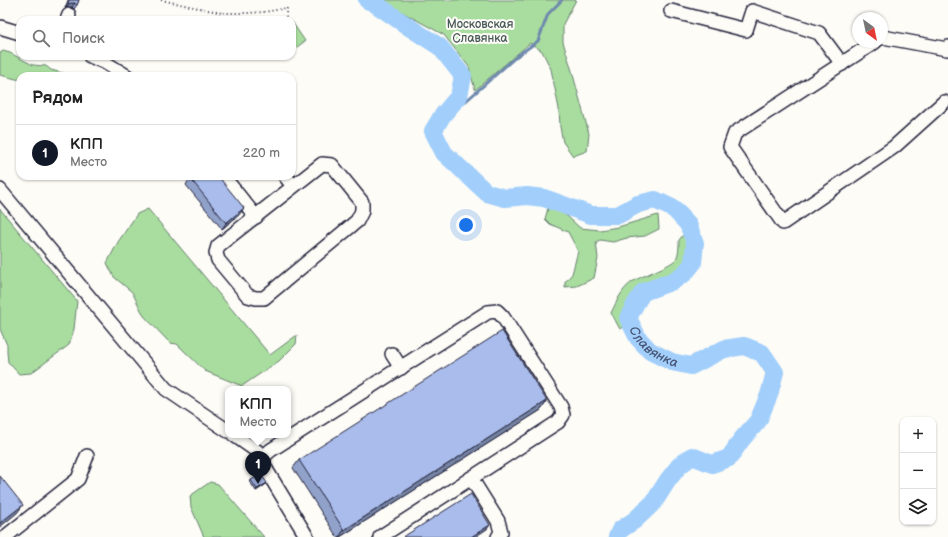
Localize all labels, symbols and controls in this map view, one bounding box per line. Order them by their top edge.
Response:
north arrow [852,12,888,48]
search box [16,16,296,60]
park label: Московская Славянка [447,17,514,46]
icon: search [30,27,52,49]
text: Поиск [62,29,105,48]
text: Рядом [32,88,83,108]
text: КПП [70,135,103,154]
text: 1 [42,145,48,161]
text: 220 m [243,145,280,161]
text: Место [70,154,107,170]
your location [456,215,476,235]
water label: Славянка [625,324,679,371]
popup [225,386,291,438]
text: КПП [239,395,272,414]
text: Место [239,414,277,430]
map controls [900,417,936,525]
button: + [900,417,936,453]
pin: 1 [245,451,271,484]
button: − [900,453,936,489]
button: layers [900,489,936,525]

